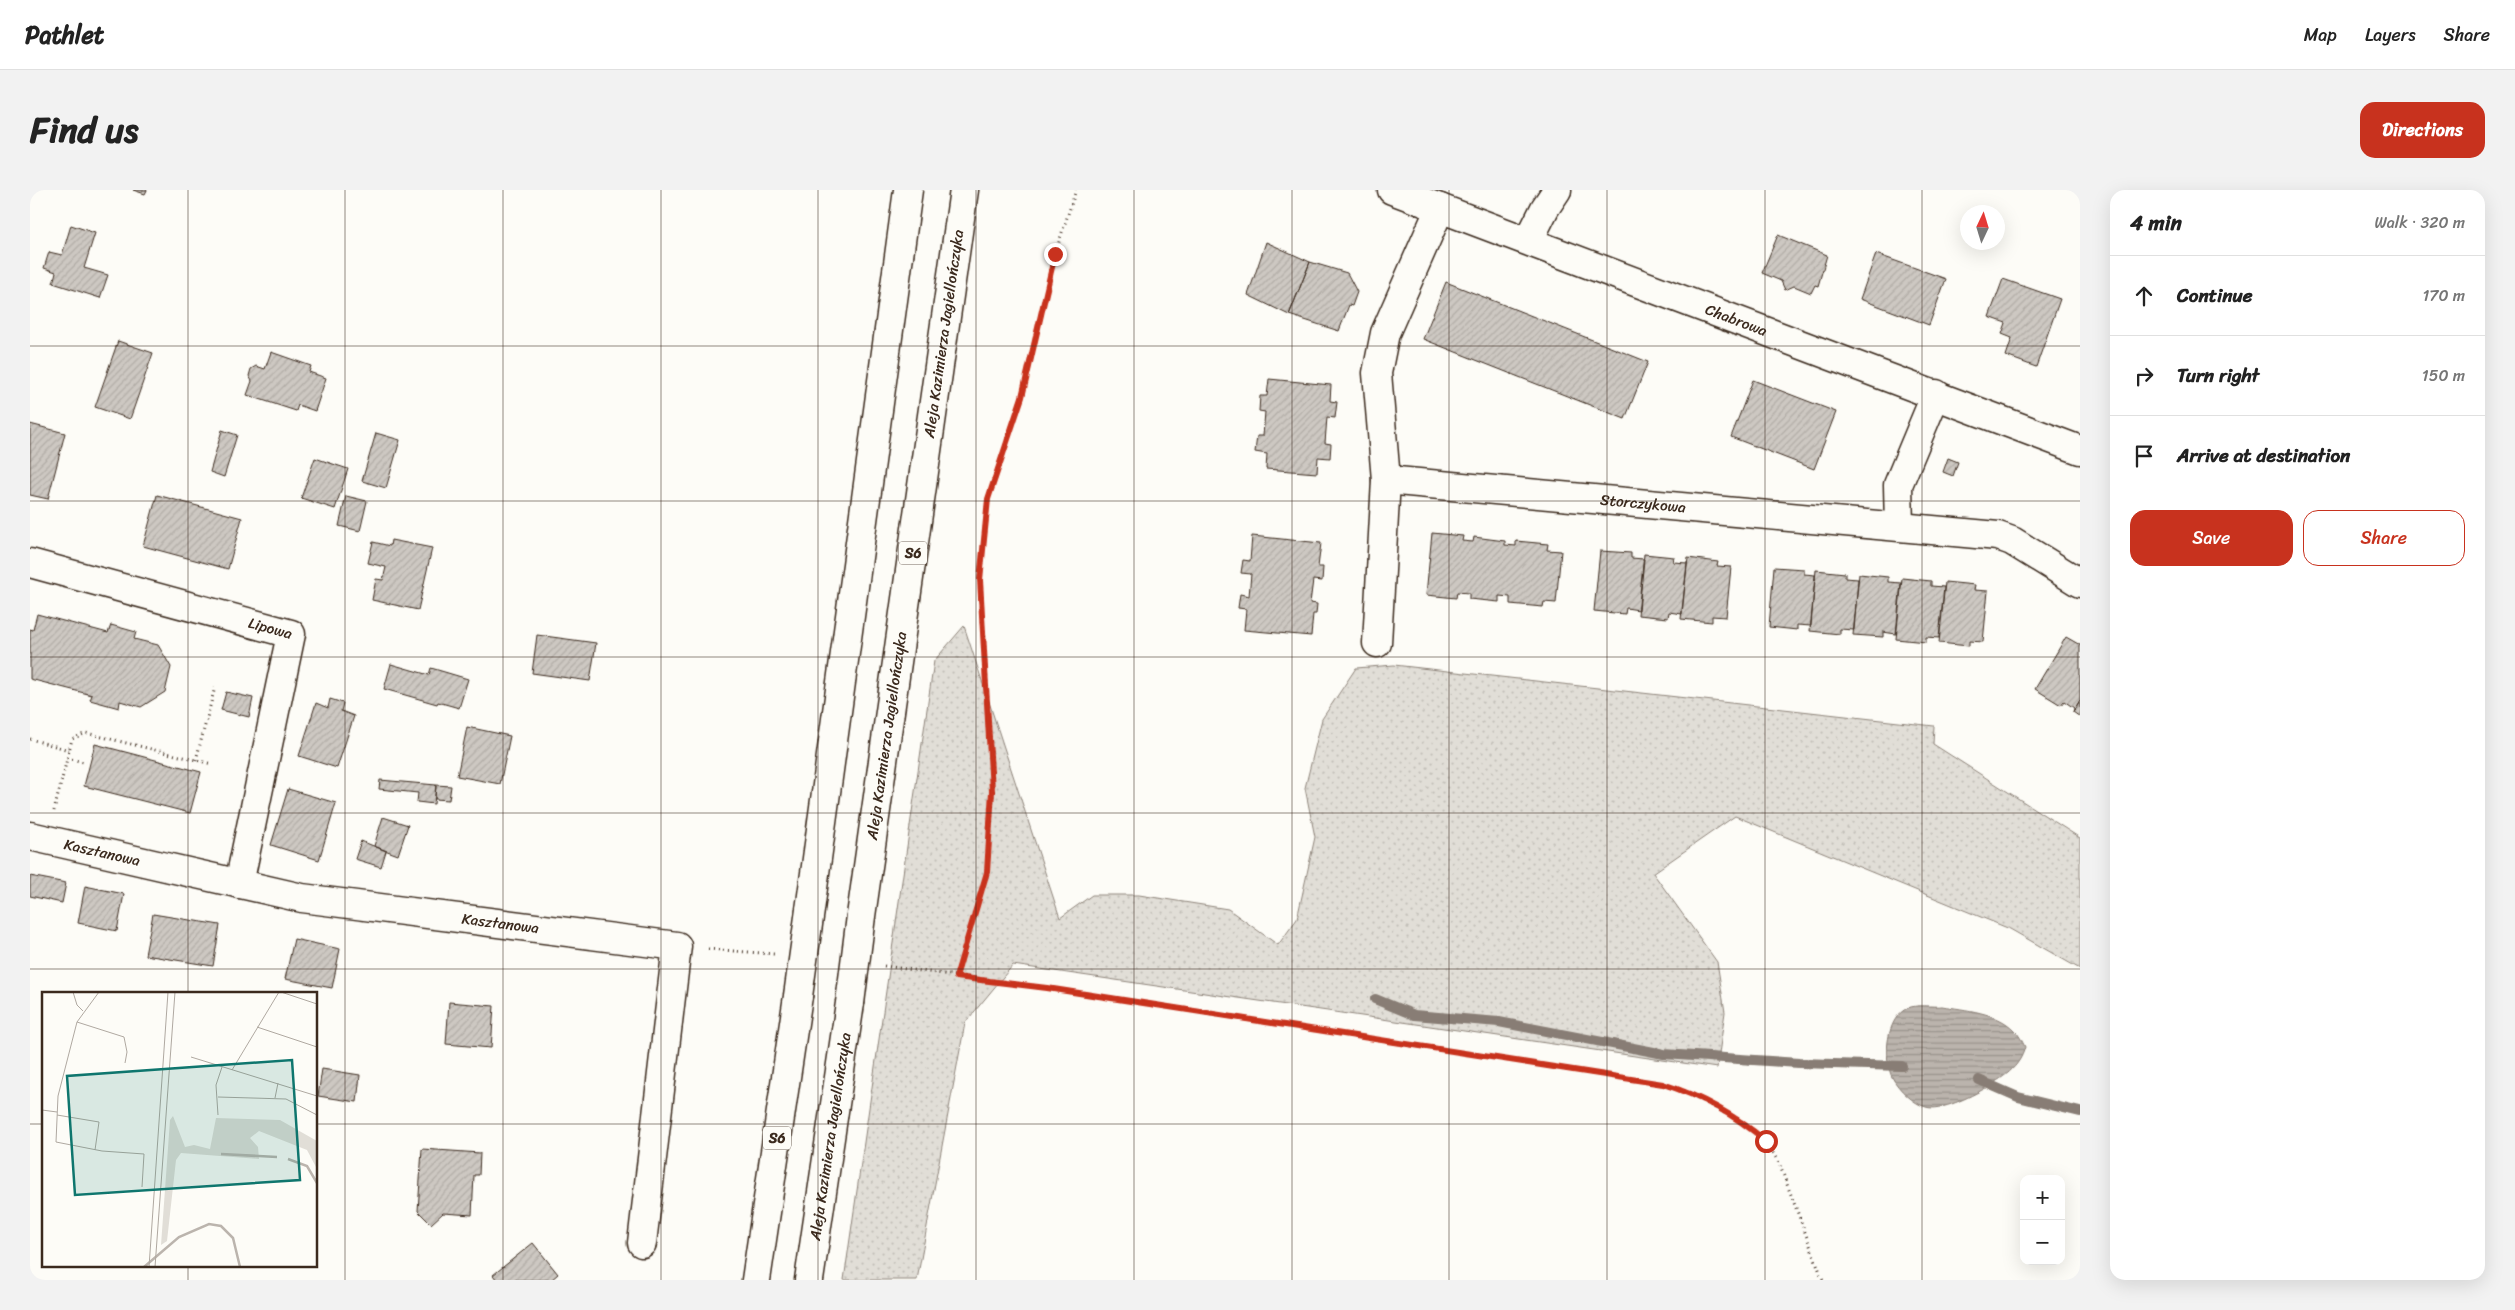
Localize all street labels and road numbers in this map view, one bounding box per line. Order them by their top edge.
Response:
street label: Aleja Kazimierza Jagiellończyka [916,228,971,441]
street label: Chabrowa [1701,297,1771,344]
street label: Storczykowa [1599,487,1687,520]
road number: S6 [899,542,927,564]
street label: Lipowa [245,610,296,647]
street label: Aleja Kazimierza Jagiellończyka [859,630,914,843]
street label: Kasztanowa [61,831,143,874]
street label: Kasztanowa [460,906,541,941]
street label: Aleja Kazimierza Jagiellończyka [802,1030,859,1243]
road number: S6 [763,1126,791,1150]

